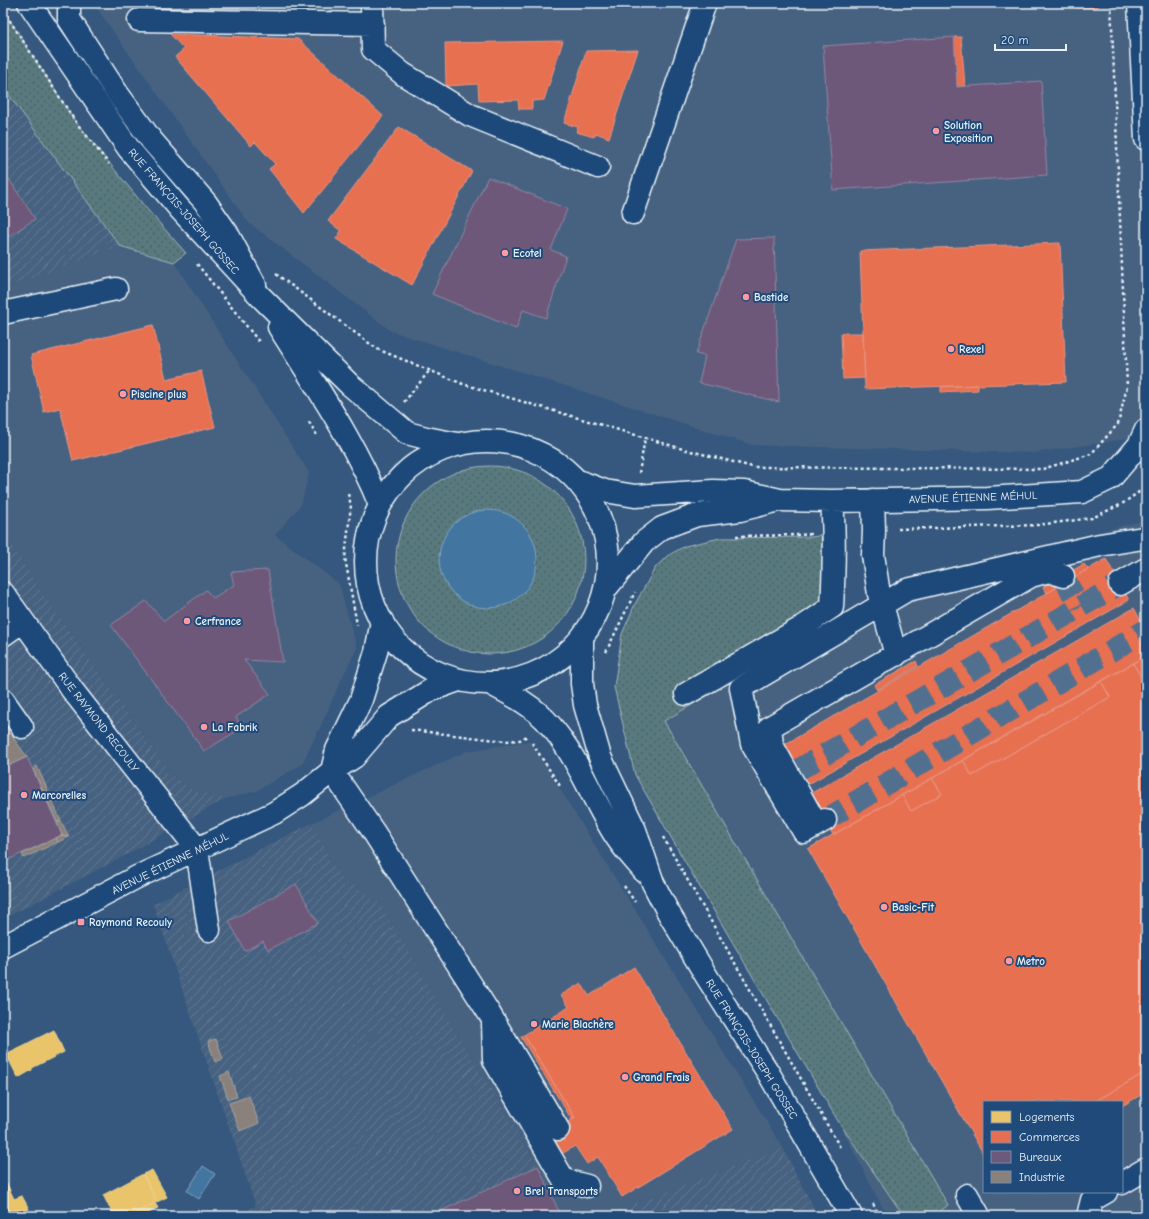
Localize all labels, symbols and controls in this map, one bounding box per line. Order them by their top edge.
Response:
scale bar [995,26,1066,52]
text: 20 m [1001,33,1029,47]
place label: Solution Exposition [944,119,993,145]
marker: Solution Exposition [931,126,941,136]
street label: RUE FRANÇOIS-JOSEPH GOSSEC [125,146,242,277]
place label: Ecotel [513,247,542,260]
marker: Ecotel [500,248,510,258]
place label: Bastide [754,291,789,304]
marker: Bastide [741,292,751,302]
place label: Rexel [959,343,984,356]
marker: Rexel [946,344,956,354]
place label: Piscine plus [131,388,187,401]
marker: Piscine plus [118,389,128,399]
street label: AVENUE ÉTIENNE MÉHUL [908,488,1038,506]
place label: Cerfrance [195,615,242,628]
marker: Cerfrance [182,616,192,626]
street label: RUE RAYMOND RECOULY [56,670,142,775]
place label: La Fabrik [212,721,258,734]
marker: La Fabrik [199,722,209,732]
place label: Marcorelles [32,789,87,802]
marker: Marcorelles [19,790,29,800]
street label: AVENUE ÉTIENNE MÉHUL [109,828,231,897]
place label: Basic-Fit [892,901,934,914]
marker: Basic-Fit [879,902,889,912]
place label: Raymond Recouly [89,916,172,929]
marker: Raymond Recouly [76,917,86,927]
place label: Metro [1017,955,1045,968]
marker: Metro [1004,956,1014,966]
street label: RUE FRANÇOIS-JOSEPH GOSSEC [703,977,800,1122]
place label: Marie Blachère [542,1018,614,1031]
marker: Marie Blachère [529,1019,539,1029]
place label: Grand Frais [633,1071,690,1084]
marker: Grand Frais [620,1072,630,1082]
legend [983,1101,1123,1193]
text: Logements [1019,1110,1075,1124]
text: Commerces [1019,1130,1080,1144]
text: Bureaux [1019,1150,1061,1164]
text: Industrie [1019,1170,1065,1184]
place label: Brel Transports [525,1185,598,1198]
marker: Brel Transports [512,1186,522,1196]

